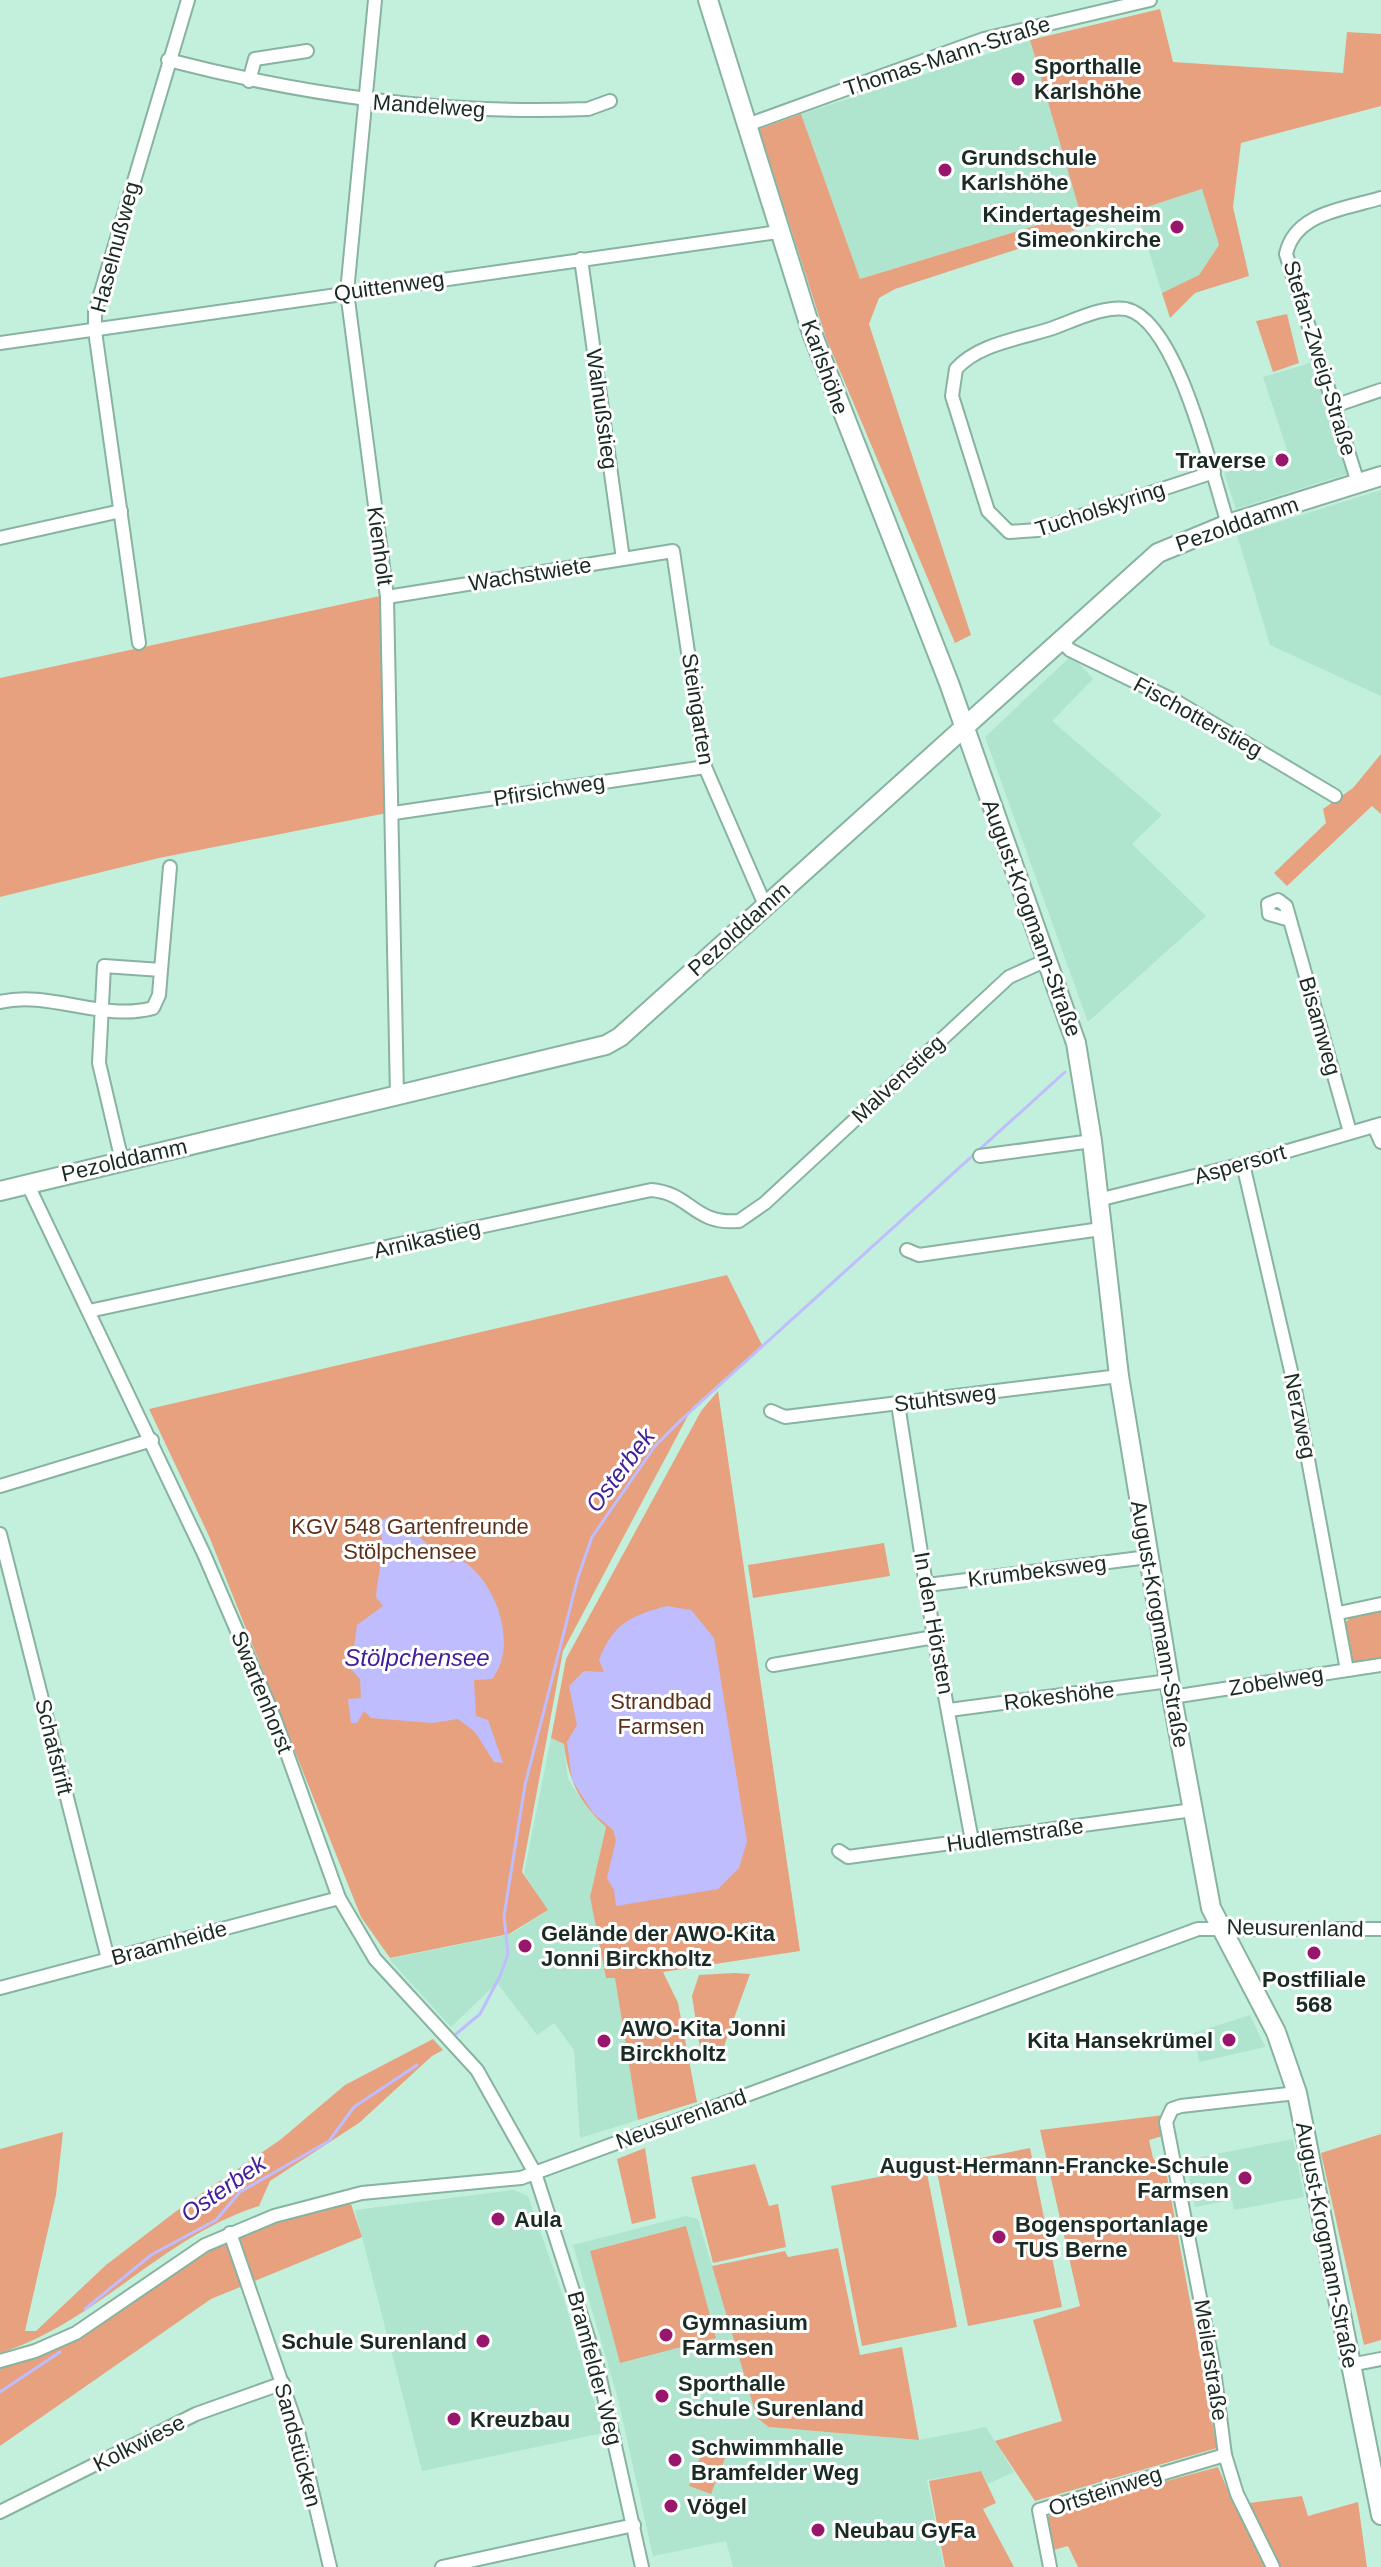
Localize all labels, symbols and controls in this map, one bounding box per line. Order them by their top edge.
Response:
street label: Thomas-Mann-Straße [841,11,1053,101]
place label: Sporthalle Karlshöhe [1034,54,1142,104]
marker: Sporthalle Karlshöhe [1009,70,1027,88]
street label: Mandelweg [372,90,486,122]
place label: Grundschule Karlshöhe [961,145,1097,195]
marker: Grundschule Karlshöhe [936,161,954,179]
street label: Haselnußweg [86,179,144,315]
place label: Kindertagesheim Simeonkirche [983,202,1161,252]
marker: Kindertagesheim Simeonkirche [1168,218,1186,236]
street label: Stefan-Zweig-Straße [1278,257,1362,459]
street label: Quittenweg [332,266,446,306]
street label: Karlshöhe [796,316,854,418]
street label: Walnußstieg [581,347,623,471]
place label: Traverse [1175,448,1266,473]
marker: Traverse [1273,451,1291,469]
street label: Tucholskyring [1032,476,1168,542]
street label: Pezolddamm [1172,491,1302,557]
street label: Kienholt [362,505,398,587]
street label: Wachstwiete [467,552,593,596]
street label: Steingarten [677,651,719,767]
street label: Fischotterstieg [1129,671,1267,763]
street label: Pfirsichweg [491,769,607,811]
street label: August-Krogmann-Straße [977,796,1087,1040]
street label: Pezolddamm [683,877,795,981]
street label: Bisamweg [1294,974,1346,1078]
street label: Malvenstieg [847,1030,949,1128]
street label: Pezolddamm [59,1133,189,1187]
street label: Aspersort [1191,1139,1289,1189]
street label: Arnikastieg [371,1215,483,1263]
street label: Nerzweg [1279,1371,1321,1461]
street label: Stuhtsweg [892,1379,998,1417]
water label: Osterbek [580,1421,661,1517]
street label: August-Krogmann-Straße [1126,1498,1194,1750]
park label: KGV 548 Gartenfreunde Stölpchensee [291,1514,529,1564]
street label: In den Hörsten [909,1550,959,1696]
street label: Krumbeksweg [966,1550,1108,1592]
street label: Swartenhorst [226,1627,298,1757]
water label: Stölpchensee [344,1644,490,1671]
street label: Zobelweg [1227,1661,1325,1701]
street label: Rokeshöhe [1002,1677,1116,1715]
park label: Strandbad Farmsen [610,1689,712,1739]
street label: Schafstrift [30,1697,78,1797]
street label: Hudlemstraße [945,1813,1085,1857]
street label: Neusurenland [1226,1914,1364,1942]
street label: Braamheide [108,1916,230,1970]
place label: Gelände der AWO-Kita Jonni Birckholtz [541,1921,776,1971]
marker: Gelände der AWO-Kita Jonni Birckholtz [516,1937,534,1955]
marker: Postfiliale 568 [1305,1944,1323,1962]
place label: Postfiliale 568 [1262,1967,1366,2017]
place label: AWO-Kita Jonni Birckholtz [620,2016,786,2066]
place label: Kita Hansekrümel [1027,2028,1213,2053]
marker: Kita Hansekrümel [1220,2031,1238,2049]
marker: AWO-Kita Jonni Birckholtz [595,2032,613,2050]
street label: Neusurenland [612,2084,750,2154]
street label: August-Krogmann-Straße [1291,2120,1363,2370]
water label: Osterbek [175,2148,272,2227]
place label: August-Hermann-Francke-Schule Farmsen [879,2153,1229,2203]
marker: August-Hermann-Francke-Schule Farmsen [1236,2169,1254,2187]
place label: Aula [514,2207,562,2232]
marker: Aula [489,2210,507,2228]
place label: Bogensportanlage TUS Berne [1015,2212,1208,2262]
marker: Bogensportanlage TUS Berne [990,2228,1008,2246]
street label: Bramfelder Weg [562,2288,628,2448]
street label: Meilerstraße [1189,2298,1233,2422]
place label: Gymnasium Farmsen [682,2310,808,2360]
marker: Gymnasium Farmsen [657,2326,675,2344]
place label: Schule Surenland [281,2329,467,2354]
marker: Schule Surenland [474,2332,492,2350]
place label: Sporthalle Schule Surenland [678,2371,864,2421]
street label: Sandstücken [269,2380,327,2510]
marker: Sporthalle Schule Surenland [653,2387,671,2405]
place label: Kreuzbau [470,2407,570,2432]
street label: Kolkwiese [89,2409,189,2477]
marker: Kreuzbau [445,2410,463,2428]
place label: Schwimmhalle Bramfelder Weg [691,2435,859,2485]
marker: Schwimmhalle Bramfelder Weg [666,2451,684,2469]
street label: Ortsteinweg [1045,2461,1165,2521]
place label: Vögel [687,2494,747,2519]
marker: Vögel [662,2497,680,2515]
place label: Neubau GyFa [834,2518,977,2543]
marker: Neubau GyFa [809,2521,827,2539]

